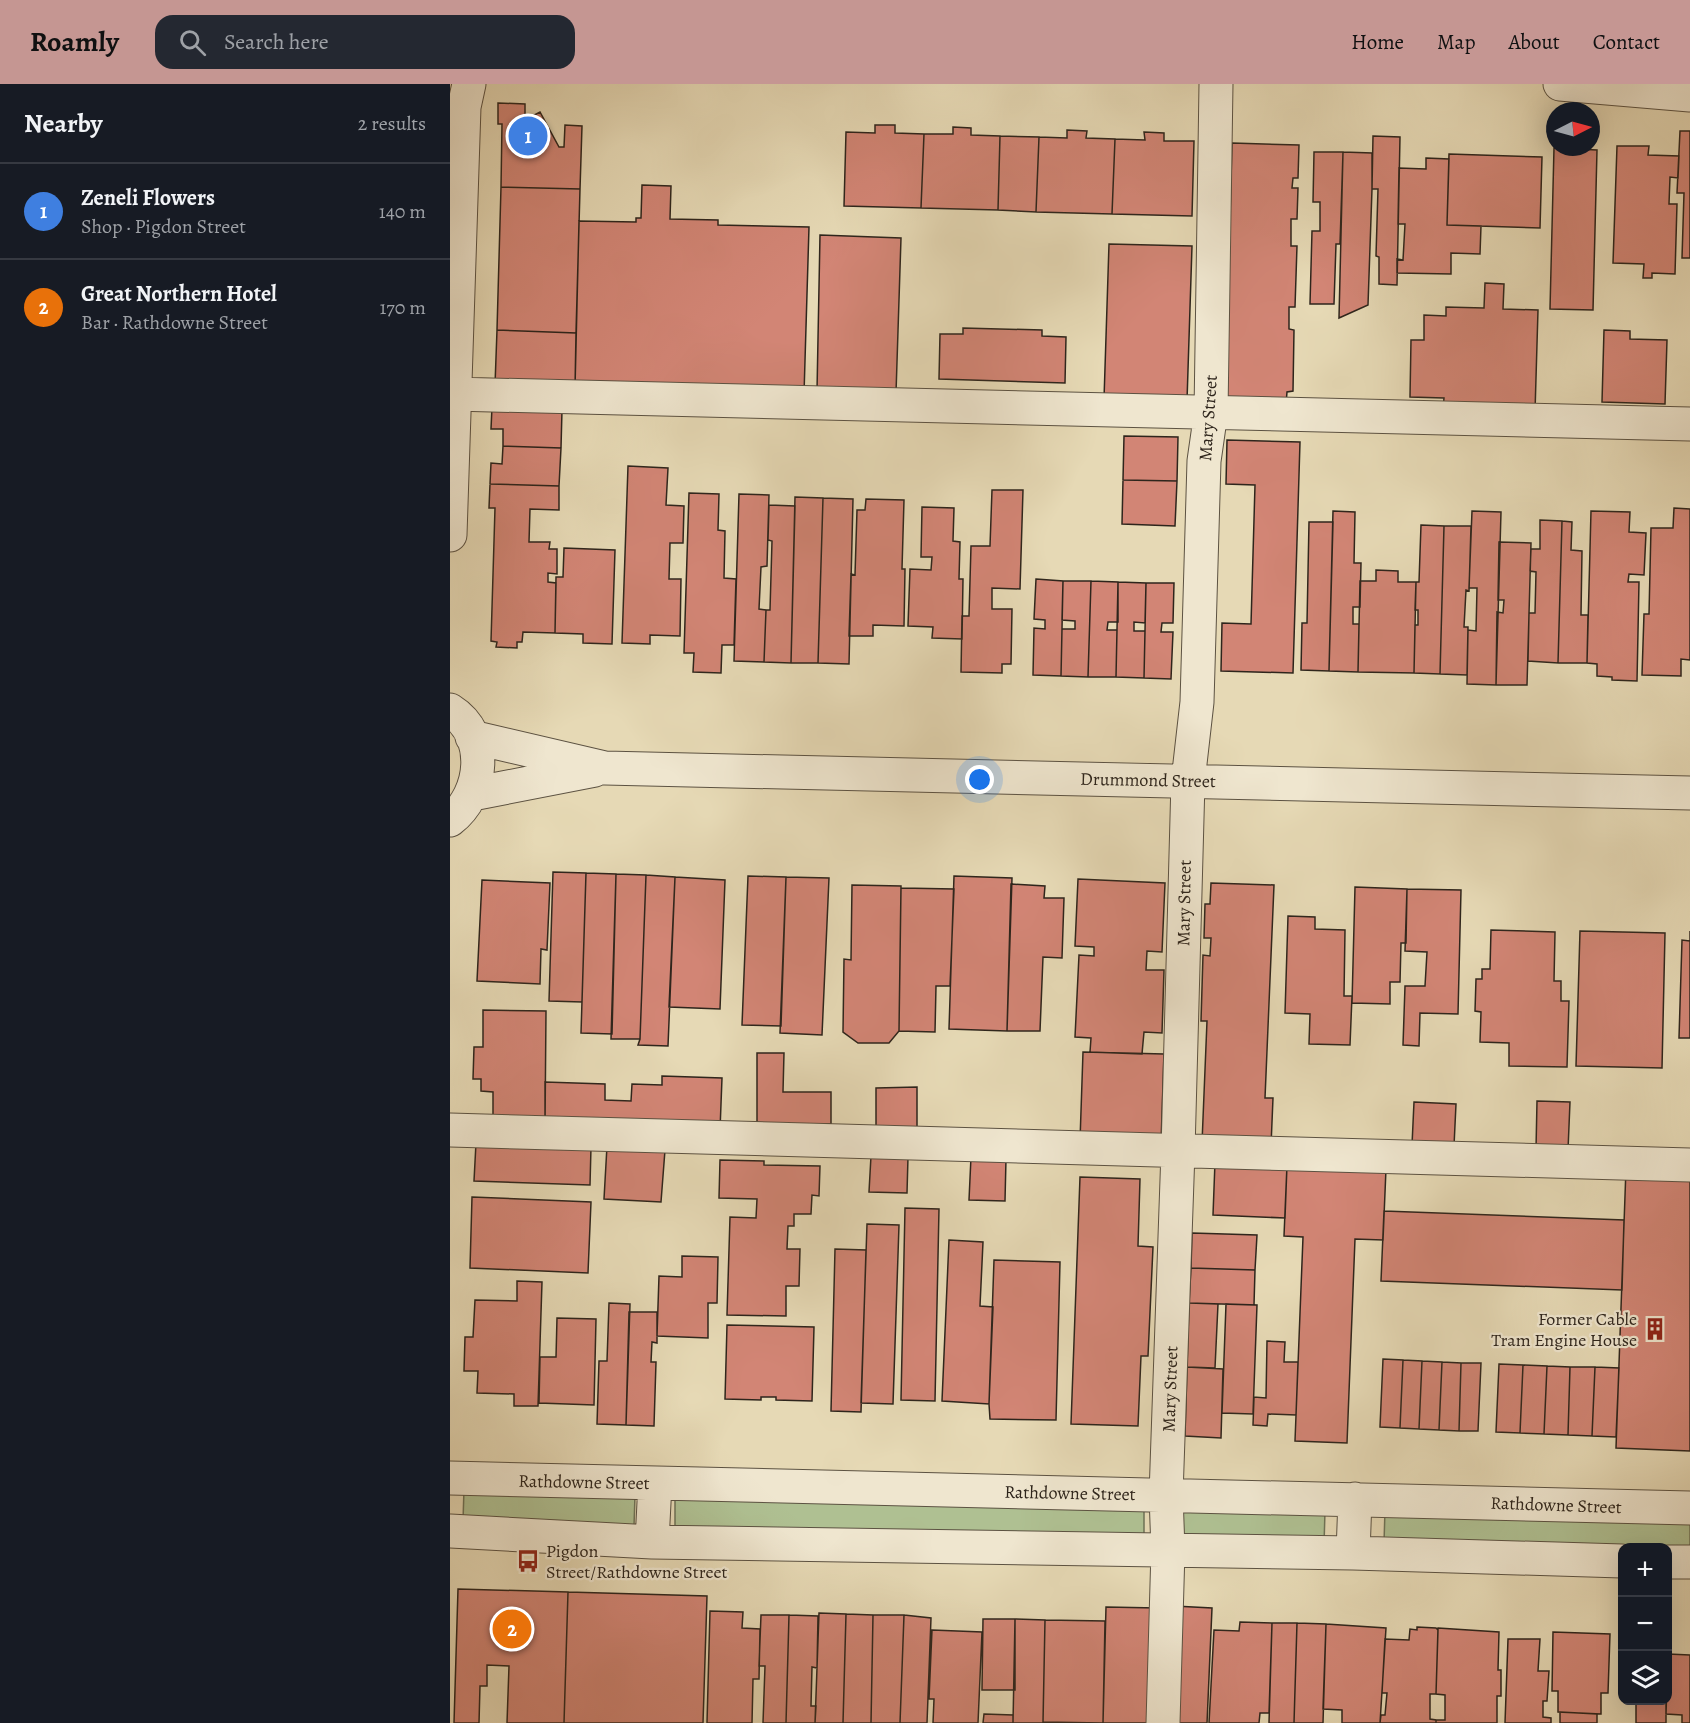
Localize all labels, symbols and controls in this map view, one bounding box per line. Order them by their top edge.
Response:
search box [155,15,575,69]
text: Roamly [30,23,119,61]
icon: search [176,26,209,59]
text: Search here [224,27,329,57]
text: Home [1351,28,1404,56]
text: Map [1437,28,1475,56]
text: About [1508,28,1560,56]
text: Contact [1593,28,1660,56]
north arrow [1546,102,1600,156]
text: Nearby [24,106,103,141]
text: 2 results [358,110,426,137]
pin: 1 [508,113,548,158]
text: Zeneli Flowers [81,183,215,213]
text: 1 [40,198,47,225]
text: 140 m [379,198,426,225]
text: Shop · Pigdon Street [81,213,246,240]
text: Great Northern Hotel [81,279,277,309]
text: 2 [39,294,48,321]
text: 170 m [380,294,426,321]
text: Bar · Rathdowne Street [81,309,268,336]
street label: Mary Street [1193,374,1223,462]
your location [965,765,994,794]
street label: Drummond Street [1080,767,1216,793]
street label: Mary Street [1171,860,1197,946]
place label: Former Cable Tram Engine House [1491,1307,1637,1352]
building icon: Former Cable Tram Engine House [1642,1316,1668,1342]
street label: Mary Street [1156,1345,1184,1433]
street label: Rathdowne Street [518,1469,650,1495]
street label: Rathdowne Street [1004,1480,1136,1506]
street label: Rathdowne Street [1490,1491,1622,1519]
place label: Pigdon Street/Rathdowne Street [546,1539,728,1584]
map controls [1618,1543,1672,1705]
button: + [1618,1543,1672,1597]
bus stop icon: Pigdon Street/Rathdowne Street [515,1548,541,1574]
button: − [1618,1597,1672,1651]
pin: 2 [492,1606,532,1652]
button: layers [1618,1651,1672,1705]

